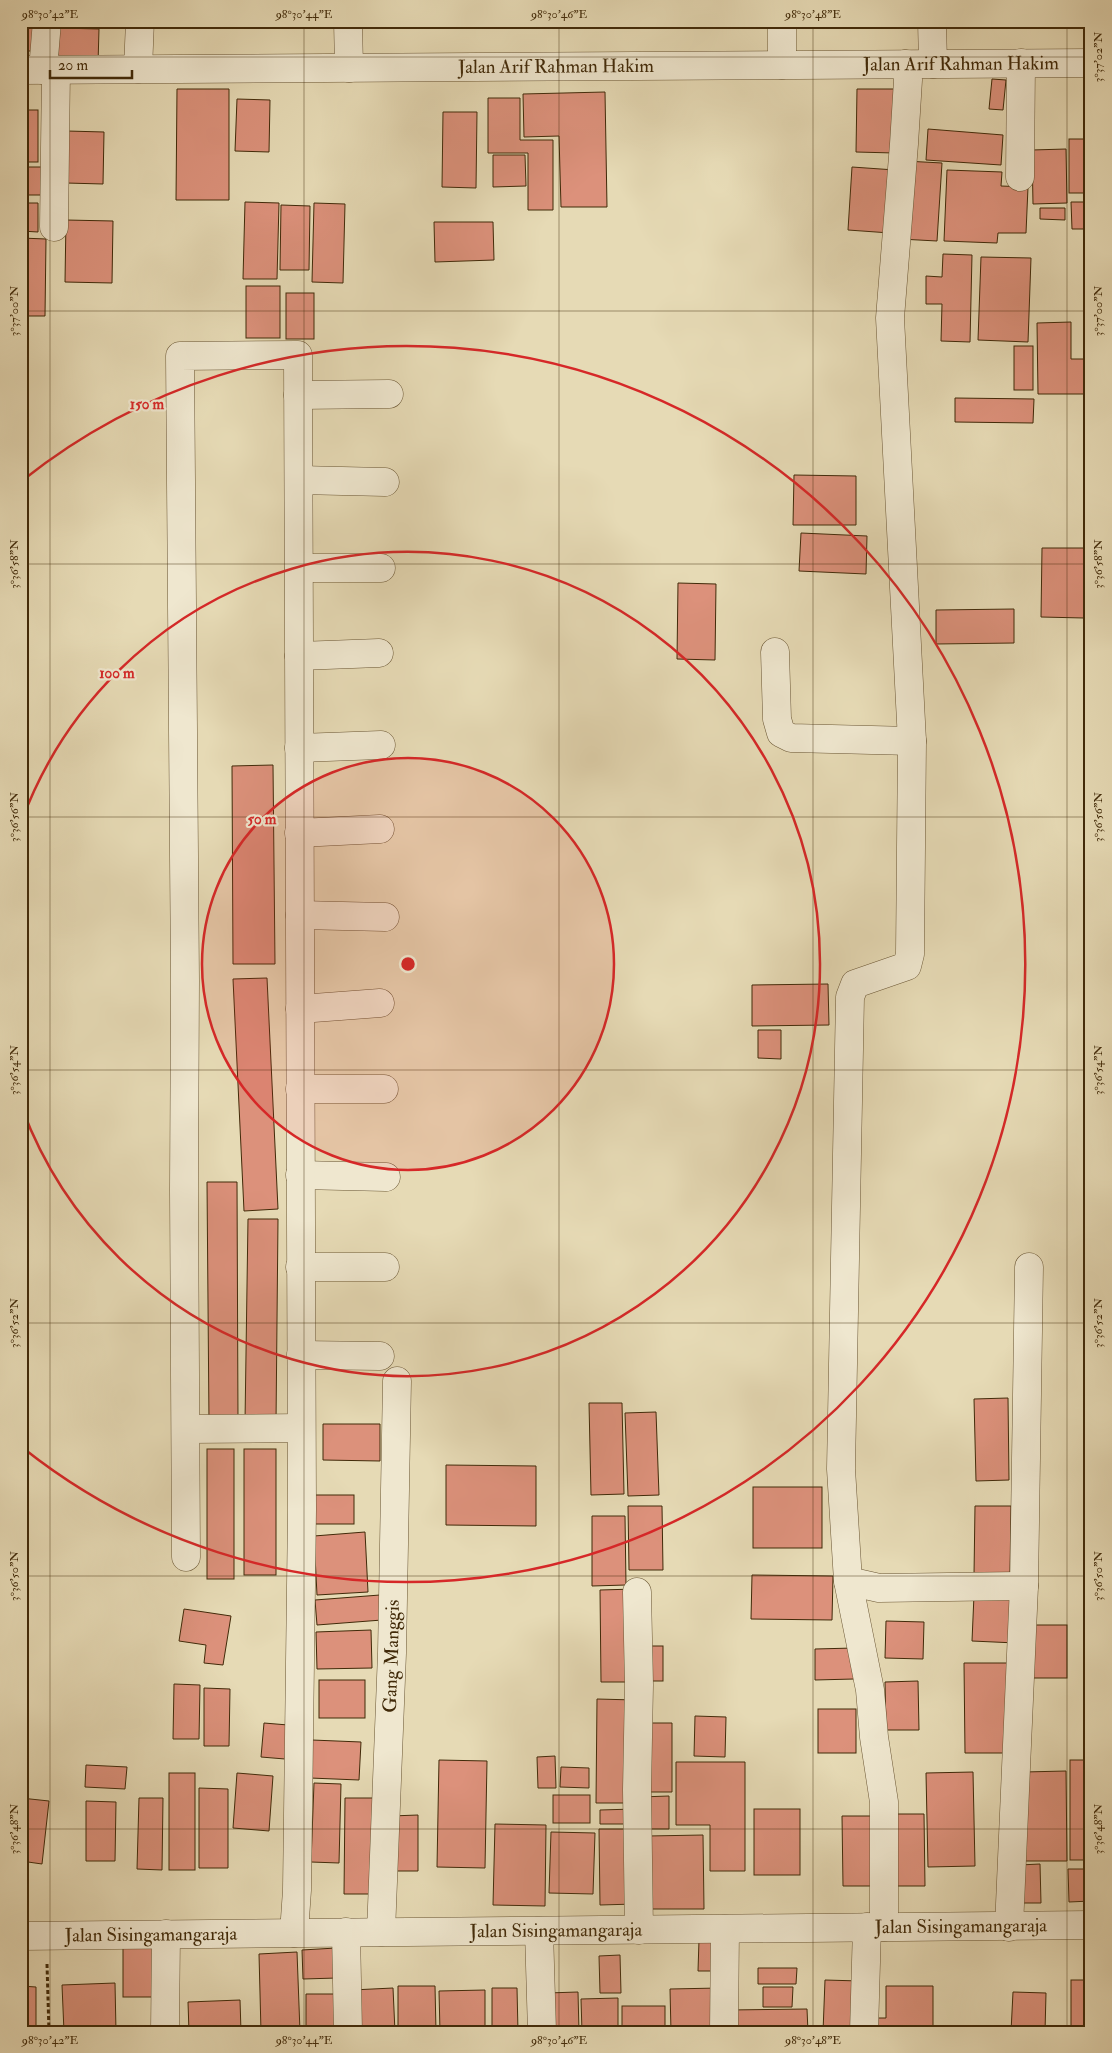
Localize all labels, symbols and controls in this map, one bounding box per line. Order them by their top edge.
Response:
text: 98°30'42"E [21,7,78,22]
text: 98°30'44"E [275,7,333,22]
text: 98°30'46"E [530,7,587,22]
text: 98°30'48"E [784,7,841,22]
text: 3°37'02"N [1091,32,1106,82]
scale bar [50,48,132,80]
street label: Jalan Arif Rahman Hakim [862,51,1059,76]
street label: Jalan Arif Rahman Hakim [457,54,654,79]
text: 20 m [58,56,88,75]
text: 3°37'00"N [7,286,22,336]
text: 3°37'00"N [1091,286,1106,336]
text: 150 m [130,395,164,414]
text: 3°36'58"N [7,539,22,589]
text: 3°36'58"N [1091,539,1106,589]
text: 100 m [99,664,135,683]
text: 3°36'56"N [7,792,22,842]
text: 3°36'56"N [1091,792,1106,842]
text: 50 m [248,810,277,829]
centre of rings [399,955,417,973]
text: 3°36'54"N [7,1045,22,1095]
text: 3°36'54"N [1091,1045,1106,1095]
text: 3°36'52"N [7,1298,22,1348]
text: 3°36'52"N [1091,1298,1106,1348]
text: 3°36'50"N [7,1551,22,1601]
text: 3°36'50"N [1091,1551,1106,1601]
street label: Gang Manggis [378,1599,405,1713]
text: 3°36'48"N [7,1803,22,1854]
text: 3°36'48"N [1091,1803,1106,1854]
street label: Jalan Sisingamangaraja [874,1913,1047,1939]
street label: Jalan Sisingamangaraja [469,1918,642,1943]
street label: Jalan Sisingamangaraja [64,1922,237,1948]
text: 98°30'42"E [21,2033,78,2048]
text: 98°30'44"E [275,2033,333,2048]
text: 98°30'46"E [530,2033,587,2048]
text: 98°30'48"E [784,2033,841,2048]

